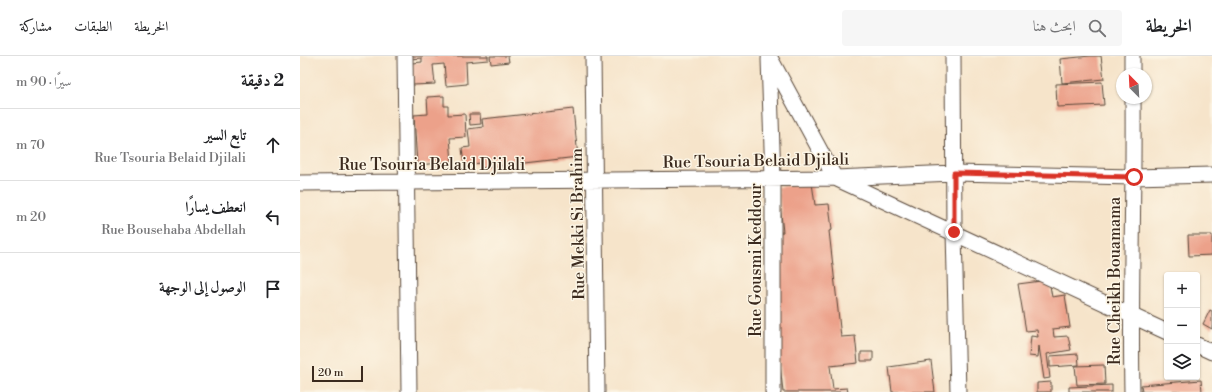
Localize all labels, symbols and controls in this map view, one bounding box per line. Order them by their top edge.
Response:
search box [842,10,1122,46]
text: الخريطة [1146,14,1192,38]
text: ابحث هنا [1033,17,1076,36]
icon: search [1086,17,1108,39]
text: مشاركة [20,18,52,36]
text: الطبقات [74,18,112,36]
text: الخريطة [134,18,168,36]
north arrow [1116,68,1152,104]
text: 2 دقيقة [241,70,284,92]
text: سيرًا · 90 m [16,74,71,90]
text: تابع السير [204,126,246,145]
icon: ahead [262,134,284,156]
text: 70 m [16,137,45,153]
street label: Rue Mekki Si Brahim [567,148,589,300]
street label: Rue Tsouria Belaid Djilali [663,149,849,173]
text: Rue Tsouria Belaid Djilali [94,150,246,166]
street label: Rue Tsouria Belaid Djilali [339,155,525,175]
route start [1125,168,1143,186]
street label: Rue Gousmi Keddour [746,183,766,337]
street label: Rue Cheikh Bouamama [1105,196,1125,365]
text: انعطف يسارًا [185,198,246,217]
icon: left [262,206,284,228]
text: 20 m [16,209,46,225]
text: Rue Bousehaba Abdellah [101,222,246,238]
route end [945,223,963,241]
map controls [1164,272,1200,380]
button: + [1164,272,1200,308]
text: الوصول إلى الوجهة [159,278,246,297]
icon: arrive [262,278,284,300]
button: − [1164,308,1200,344]
button: layers [1164,344,1200,380]
scale bar [312,364,363,383]
text: 20 m [318,366,343,380]

